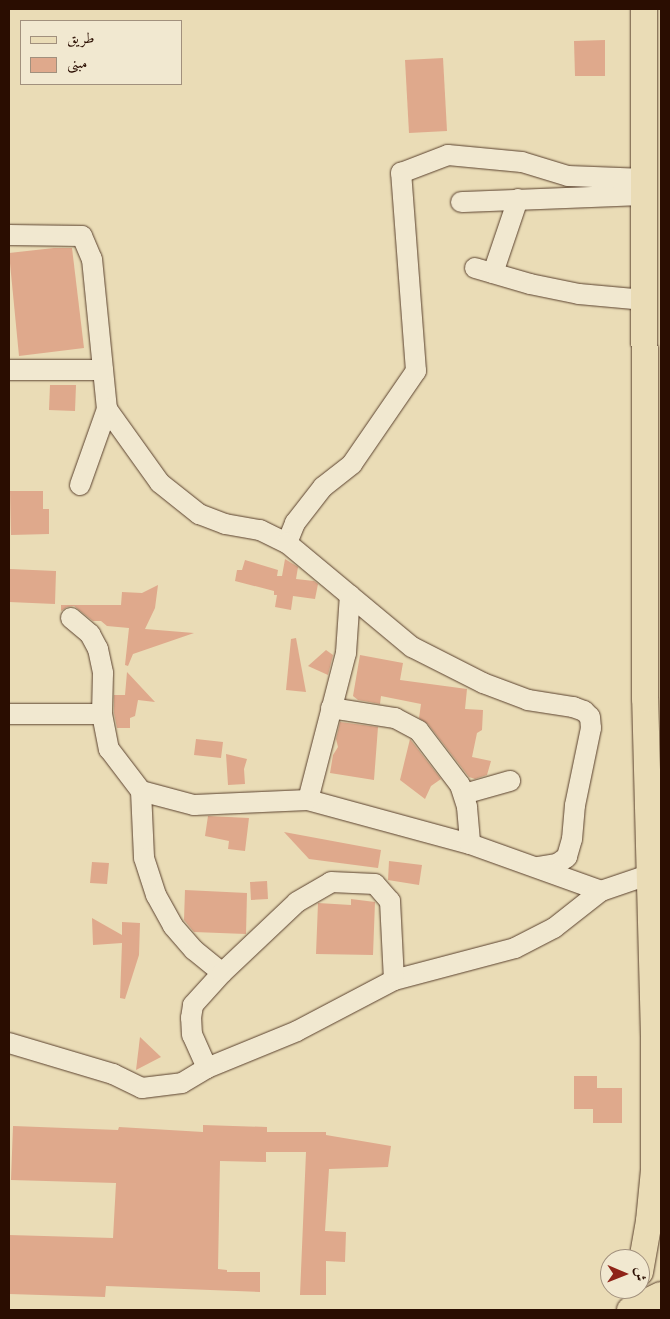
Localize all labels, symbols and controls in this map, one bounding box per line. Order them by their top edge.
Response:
legend [20,20,182,85]
text: طريق [67,29,94,50]
text: مبنى [67,54,87,75]
north arrow [600,1249,650,1299]
text: ش [629,1267,649,1281]

